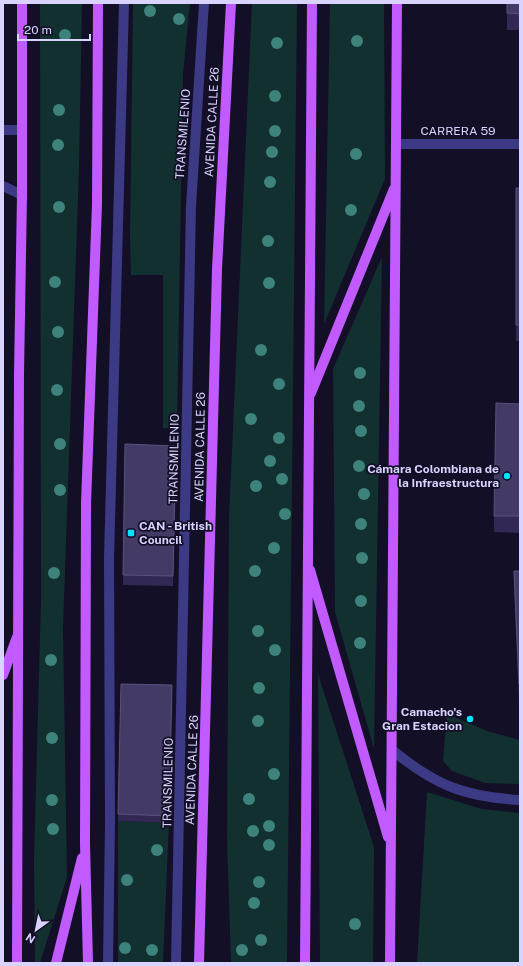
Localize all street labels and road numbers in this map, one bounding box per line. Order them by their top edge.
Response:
street label: AVENIDA CALLE 26 [202,67,222,177]
street label: TRANSMILENIO [173,88,193,180]
street label: CARRERA 59 [420,124,496,138]
street label: AVENIDA CALLE 26 [192,392,208,502]
street label: TRANSMILENIO [166,413,182,504]
street label: AVENIDA CALLE 26 [183,715,201,825]
street label: TRANSMILENIO [160,737,176,828]

